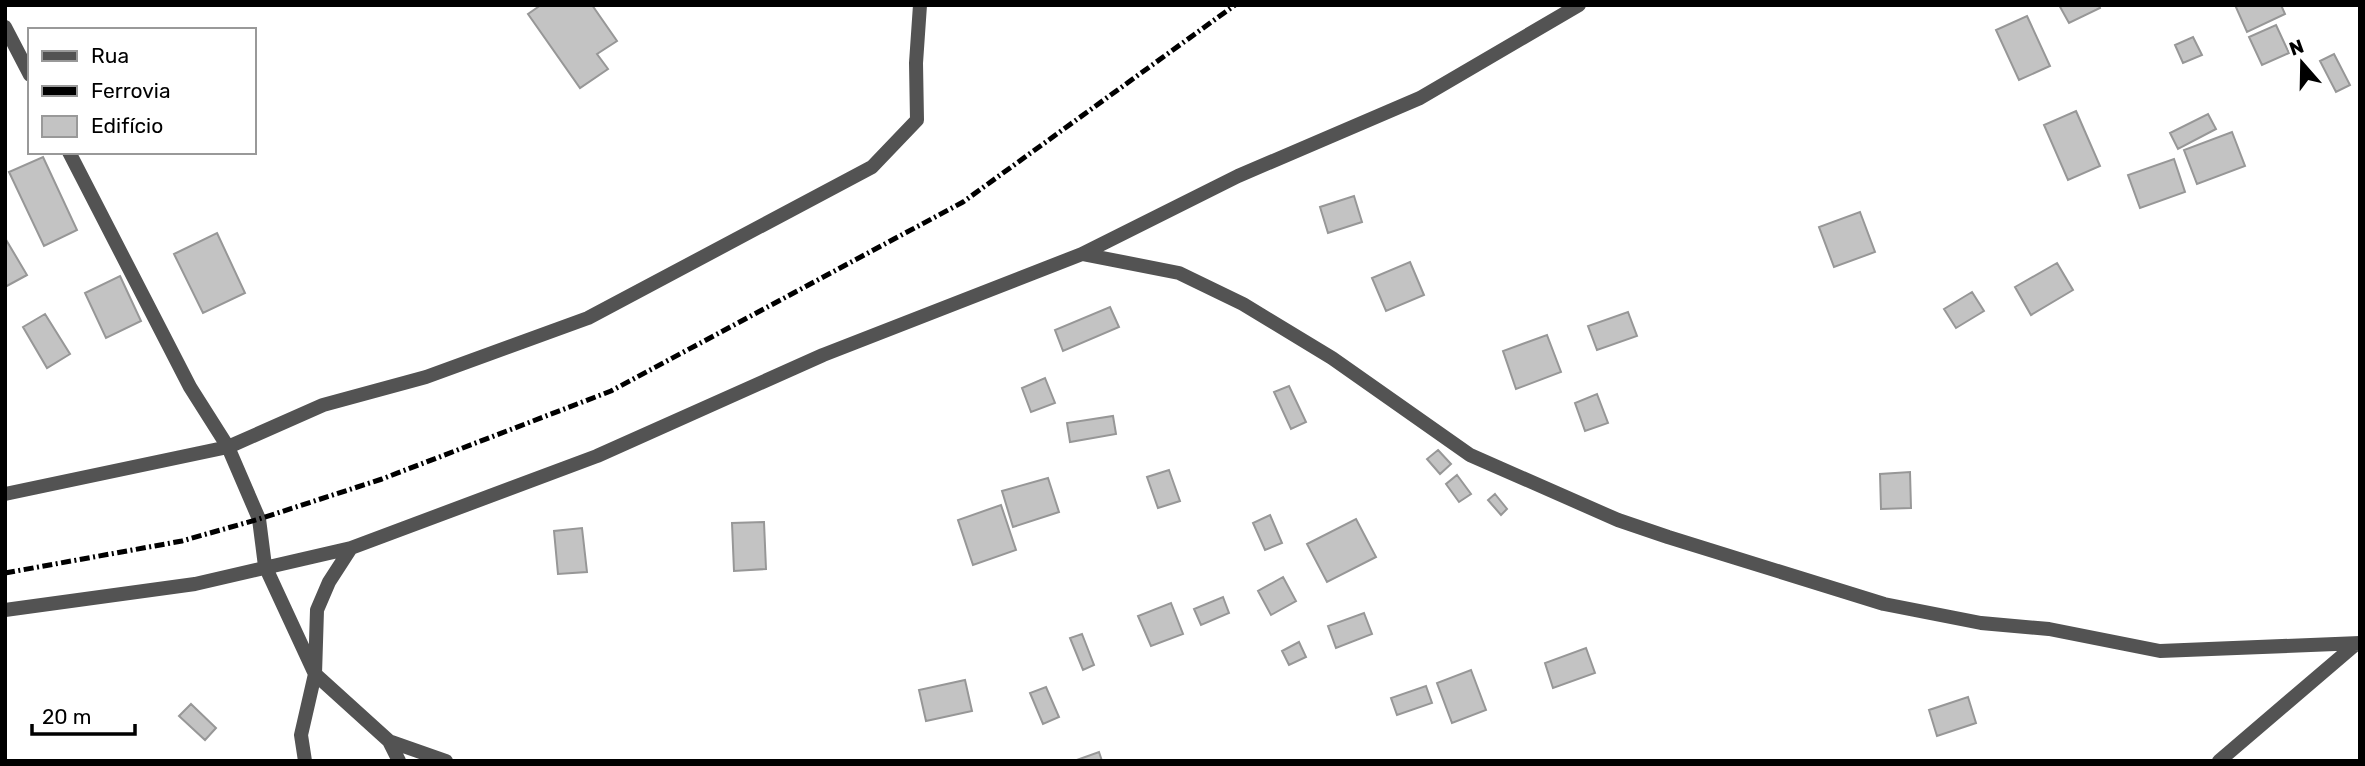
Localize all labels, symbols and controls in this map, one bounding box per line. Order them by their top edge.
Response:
legend [28,28,256,154]
north arrow [2267,28,2337,98]
text: N [2286,34,2307,61]
text: Rua [91,43,129,68]
text: Ferrovia [91,78,171,103]
text: Edifício [91,113,163,138]
scale bar [32,692,135,736]
text: 20 m [42,704,91,729]

